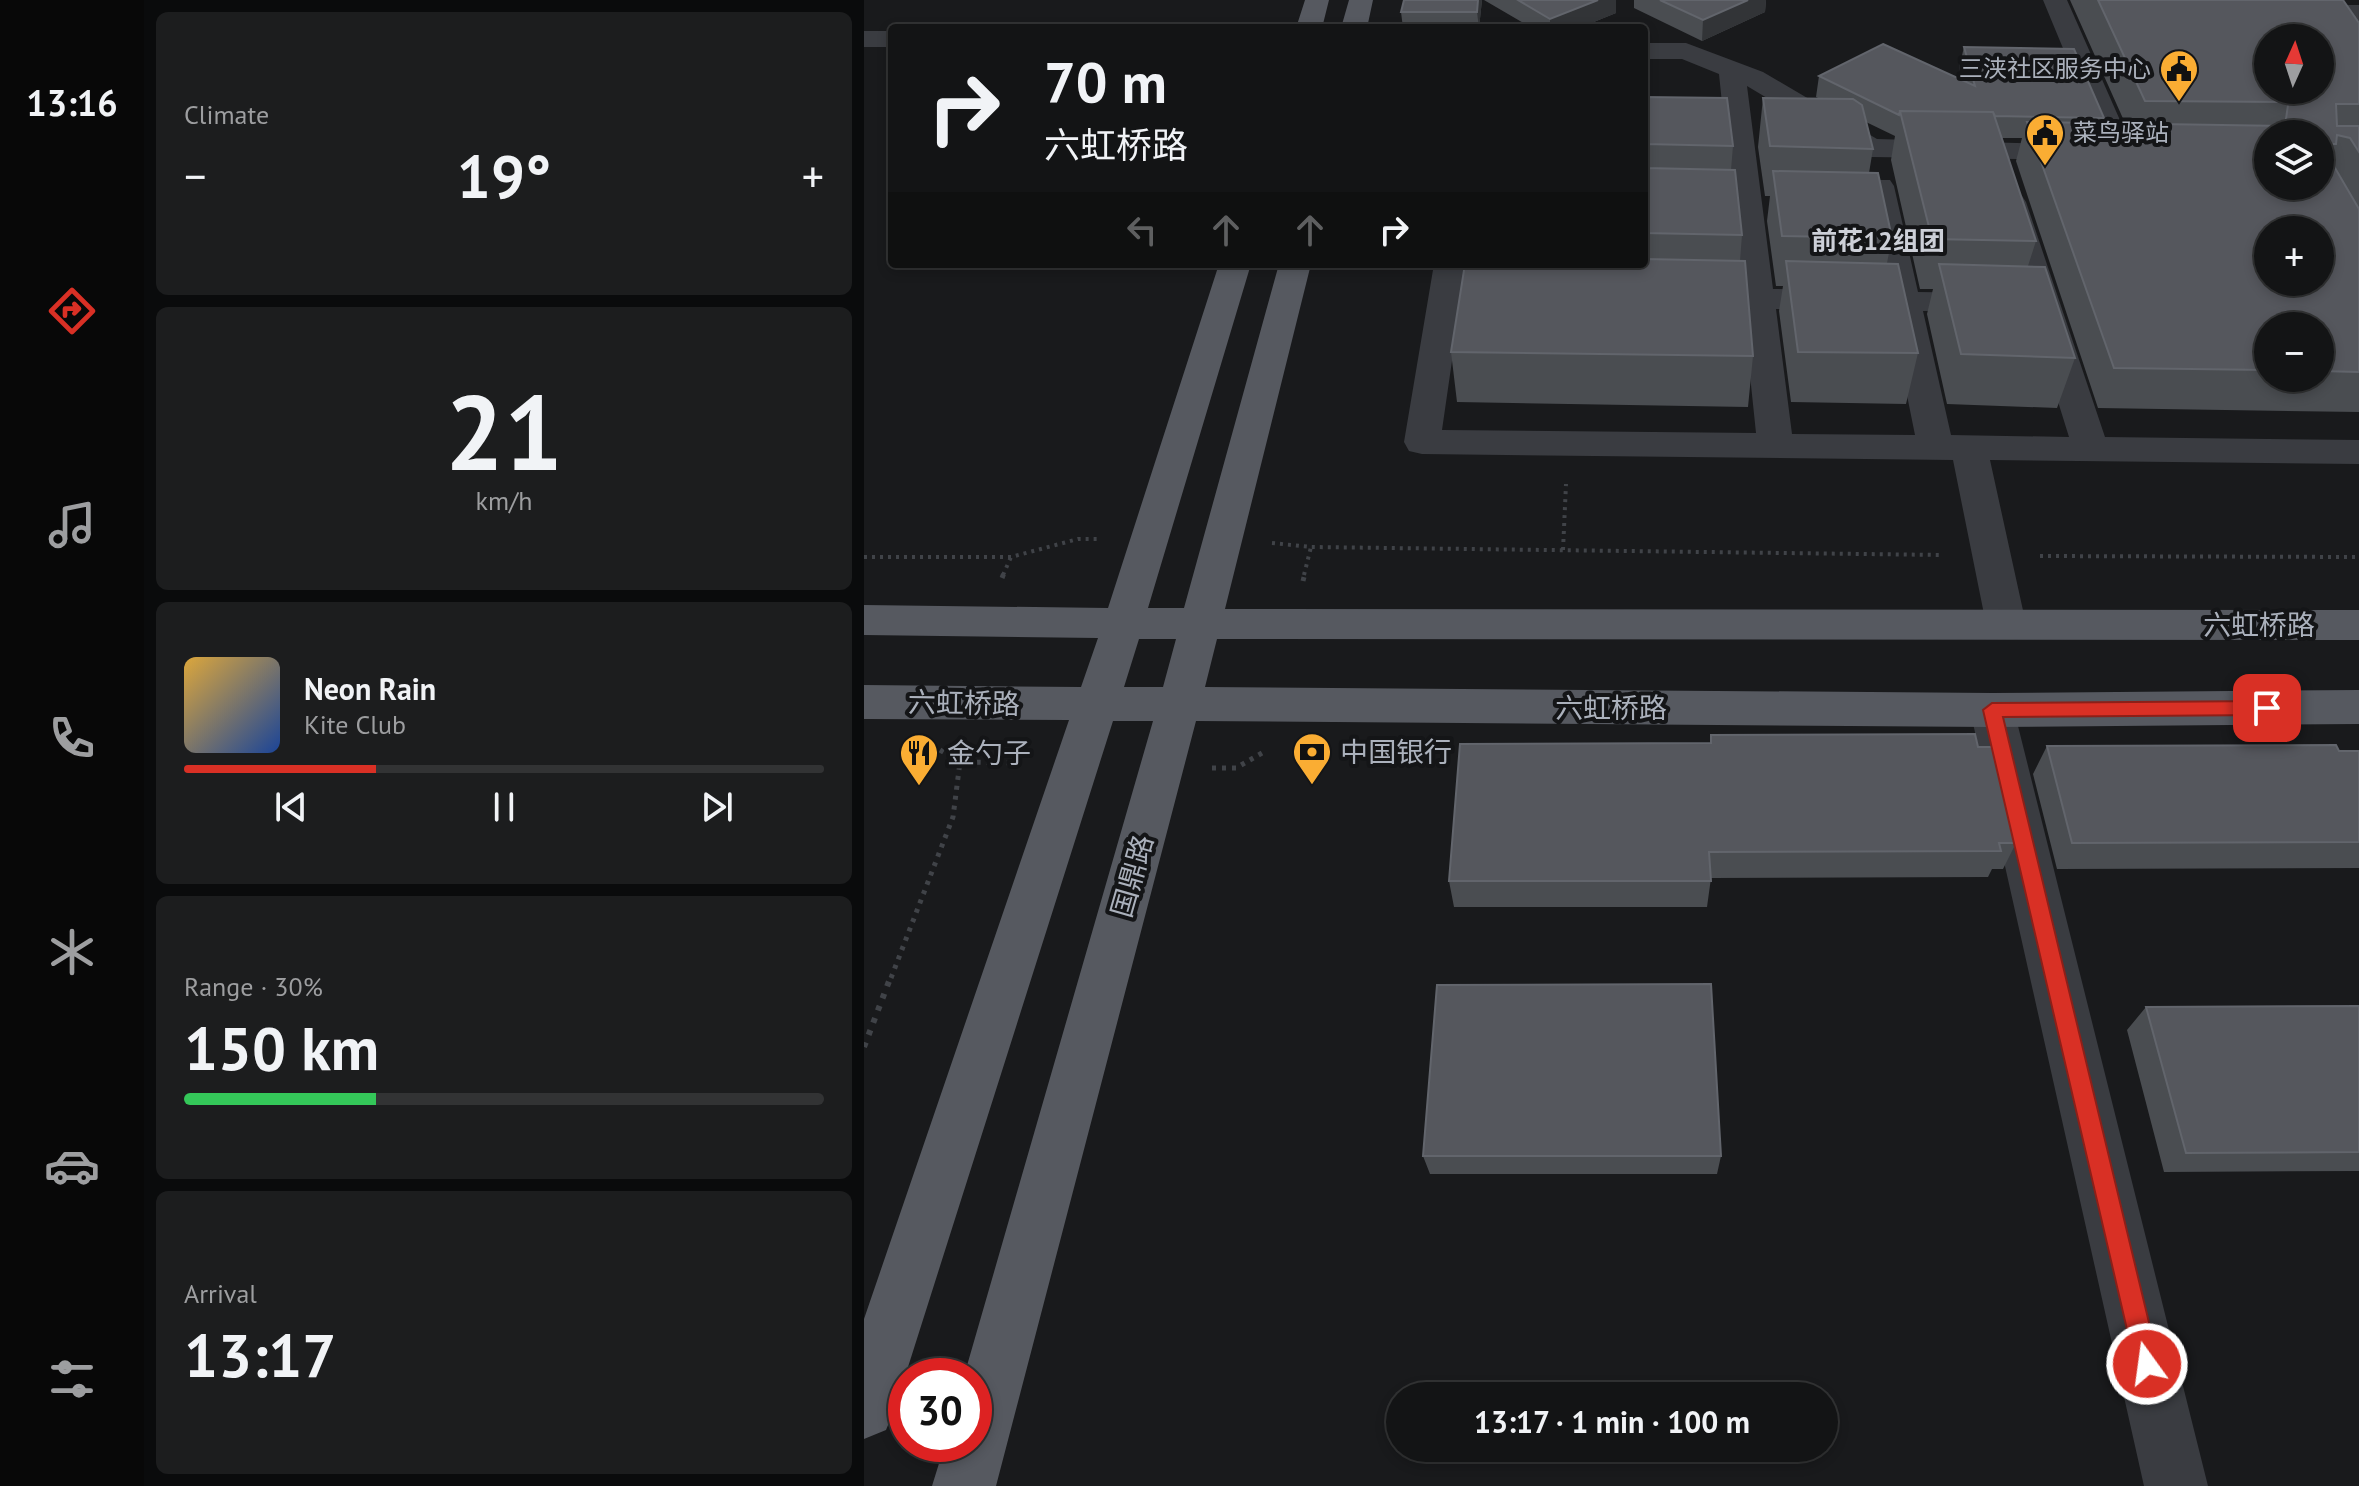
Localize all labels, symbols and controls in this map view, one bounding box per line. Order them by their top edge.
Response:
north arrow [2254,24,2334,104]
map controls [2254,24,2334,392]
text: 70 m [1044,46,1167,118]
public building icon: 三浃社区服务中心 [2158,48,2200,103]
place label: 三浃社区服务中心 [1959,53,2151,84]
icon: right [912,56,1016,160]
text: 13:16 [26,79,118,126]
text: Climate [184,98,269,131]
public building icon: 菜鸟驿站 [2024,112,2066,167]
place label: 菜鸟驿站 [2073,117,2169,148]
button: layers [2254,120,2334,200]
text: 六虹桥路 [1044,121,1188,168]
text: 19° [457,137,551,215]
text: − [184,147,206,204]
text: + [802,147,824,204]
icon: left [1120,208,1164,252]
icon: ahead [1204,208,1248,252]
icon: ahead [1288,208,1332,252]
icon: right [1372,208,1416,252]
button: + [2254,216,2334,296]
district label: 前花12组团 [1811,224,1945,257]
icon: directions [44,283,100,339]
button: − [2254,312,2334,392]
text: 21 [445,364,563,499]
text: km/h [476,484,533,517]
icon: music [44,497,100,553]
street label: 六虹桥路 [2203,606,2315,643]
text: Neon Rain [304,669,436,708]
pin [2233,674,2301,742]
street label: 六虹桥路 [908,683,1020,722]
icon: arrive [2245,686,2289,730]
street label: 六虹桥路 [1555,689,1667,726]
text: Kite Club [304,708,406,741]
icon: phone [44,710,100,766]
bank icon: 中国银行 [1291,731,1333,786]
restaurant icon: 金勺子 [898,732,940,787]
place label: 中国银行 [1340,733,1452,770]
place label: 金勺子 [947,734,1031,771]
icon: previous [269,785,313,829]
icon: pause [482,785,526,829]
icon: next [695,785,739,829]
street label: 国鼎路 [1102,830,1161,921]
icon: climate [44,924,100,980]
text: Range · 30% [184,970,323,1003]
text: 150 km [184,1009,379,1087]
icon: car [44,1138,100,1194]
text: Arrival [184,1277,257,1310]
text: 13:17 [184,1316,336,1394]
position arrow [2105,1322,2189,1406]
icon: filters [44,1351,100,1407]
speed limit sign: 30 [888,1358,992,1462]
text: 13:17 · 1 min · 100 m [1474,1402,1750,1441]

